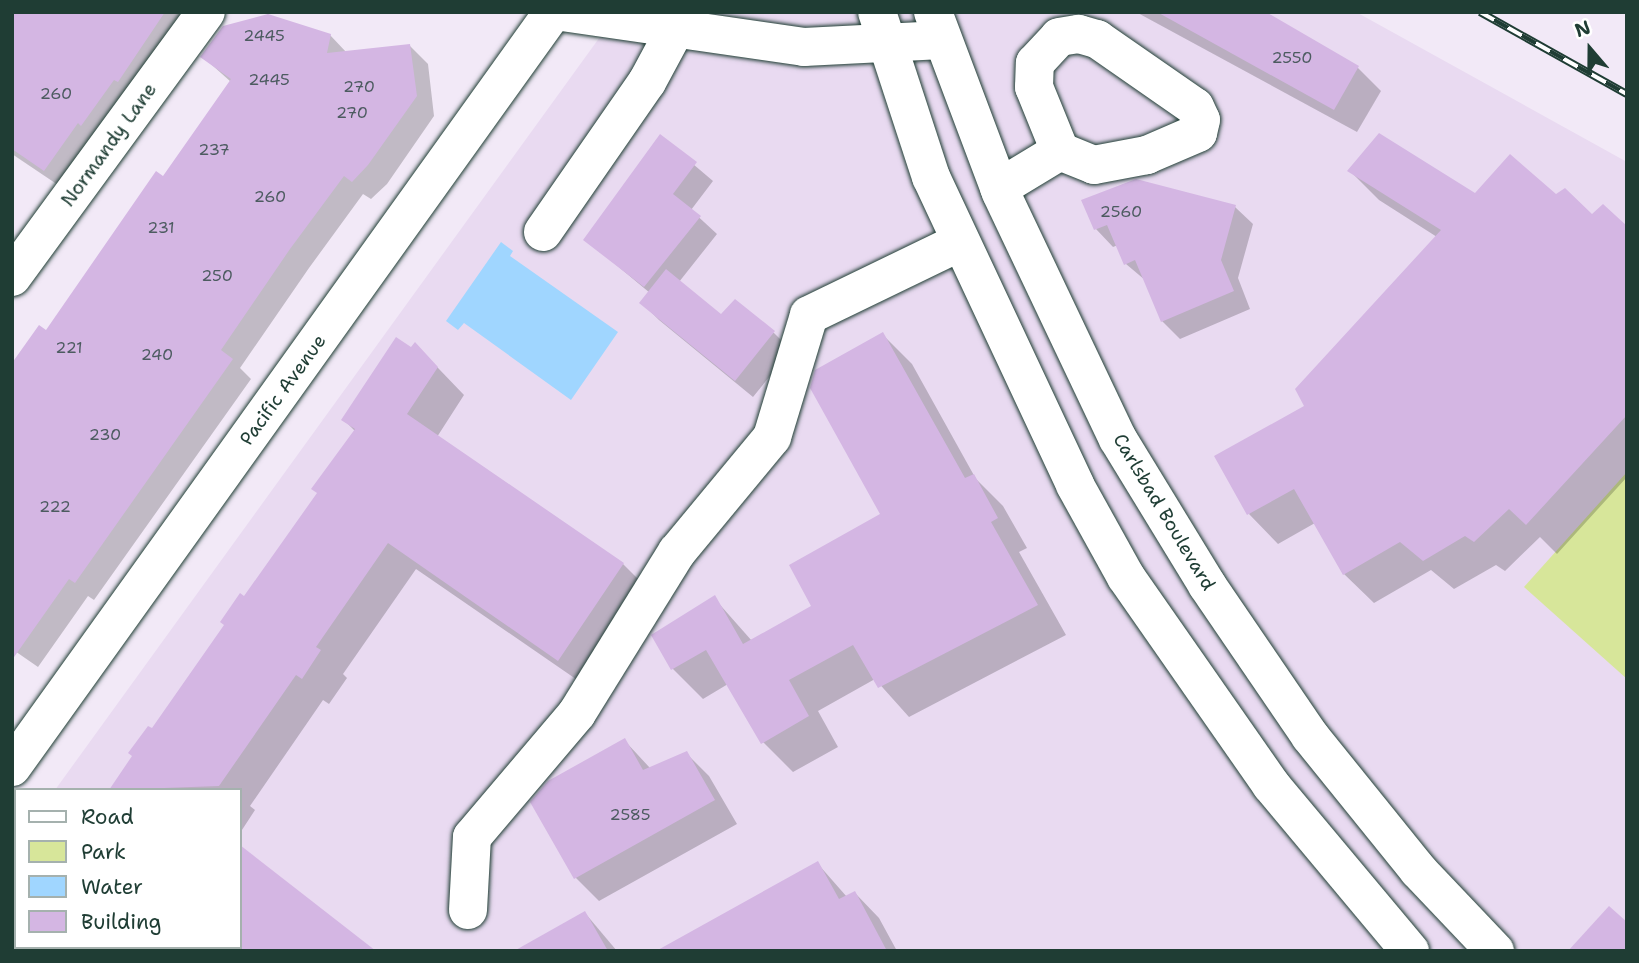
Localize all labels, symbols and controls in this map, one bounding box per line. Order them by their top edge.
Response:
north arrow [1555,14,1625,84]
text: N [1571,14,1594,43]
house number: 2445 [243,26,285,46]
house number: 2550 [1271,48,1313,68]
house number: 2445 [248,70,290,90]
house number: 270 [343,77,375,97]
street label: Normandy Lane [57,79,161,211]
house number: 260 [40,84,72,104]
house number: 270 [336,103,368,123]
house number: 237 [198,140,230,160]
house number: 260 [254,187,286,207]
house number: 2560 [1100,202,1142,222]
house number: 231 [147,218,175,238]
house number: 250 [201,266,233,286]
street label: Pacific Avenue [235,330,331,450]
house number: 221 [55,338,83,358]
house number: 240 [141,345,173,365]
house number: 230 [89,425,121,445]
street label: Carlsbad Boulevard [1108,429,1220,595]
house number: 222 [39,497,71,517]
legend [14,788,242,949]
text: Road [81,803,134,831]
house number: 2585 [610,805,650,825]
text: Park [81,838,126,866]
text: Water [81,873,143,901]
text: Building [81,908,161,936]

